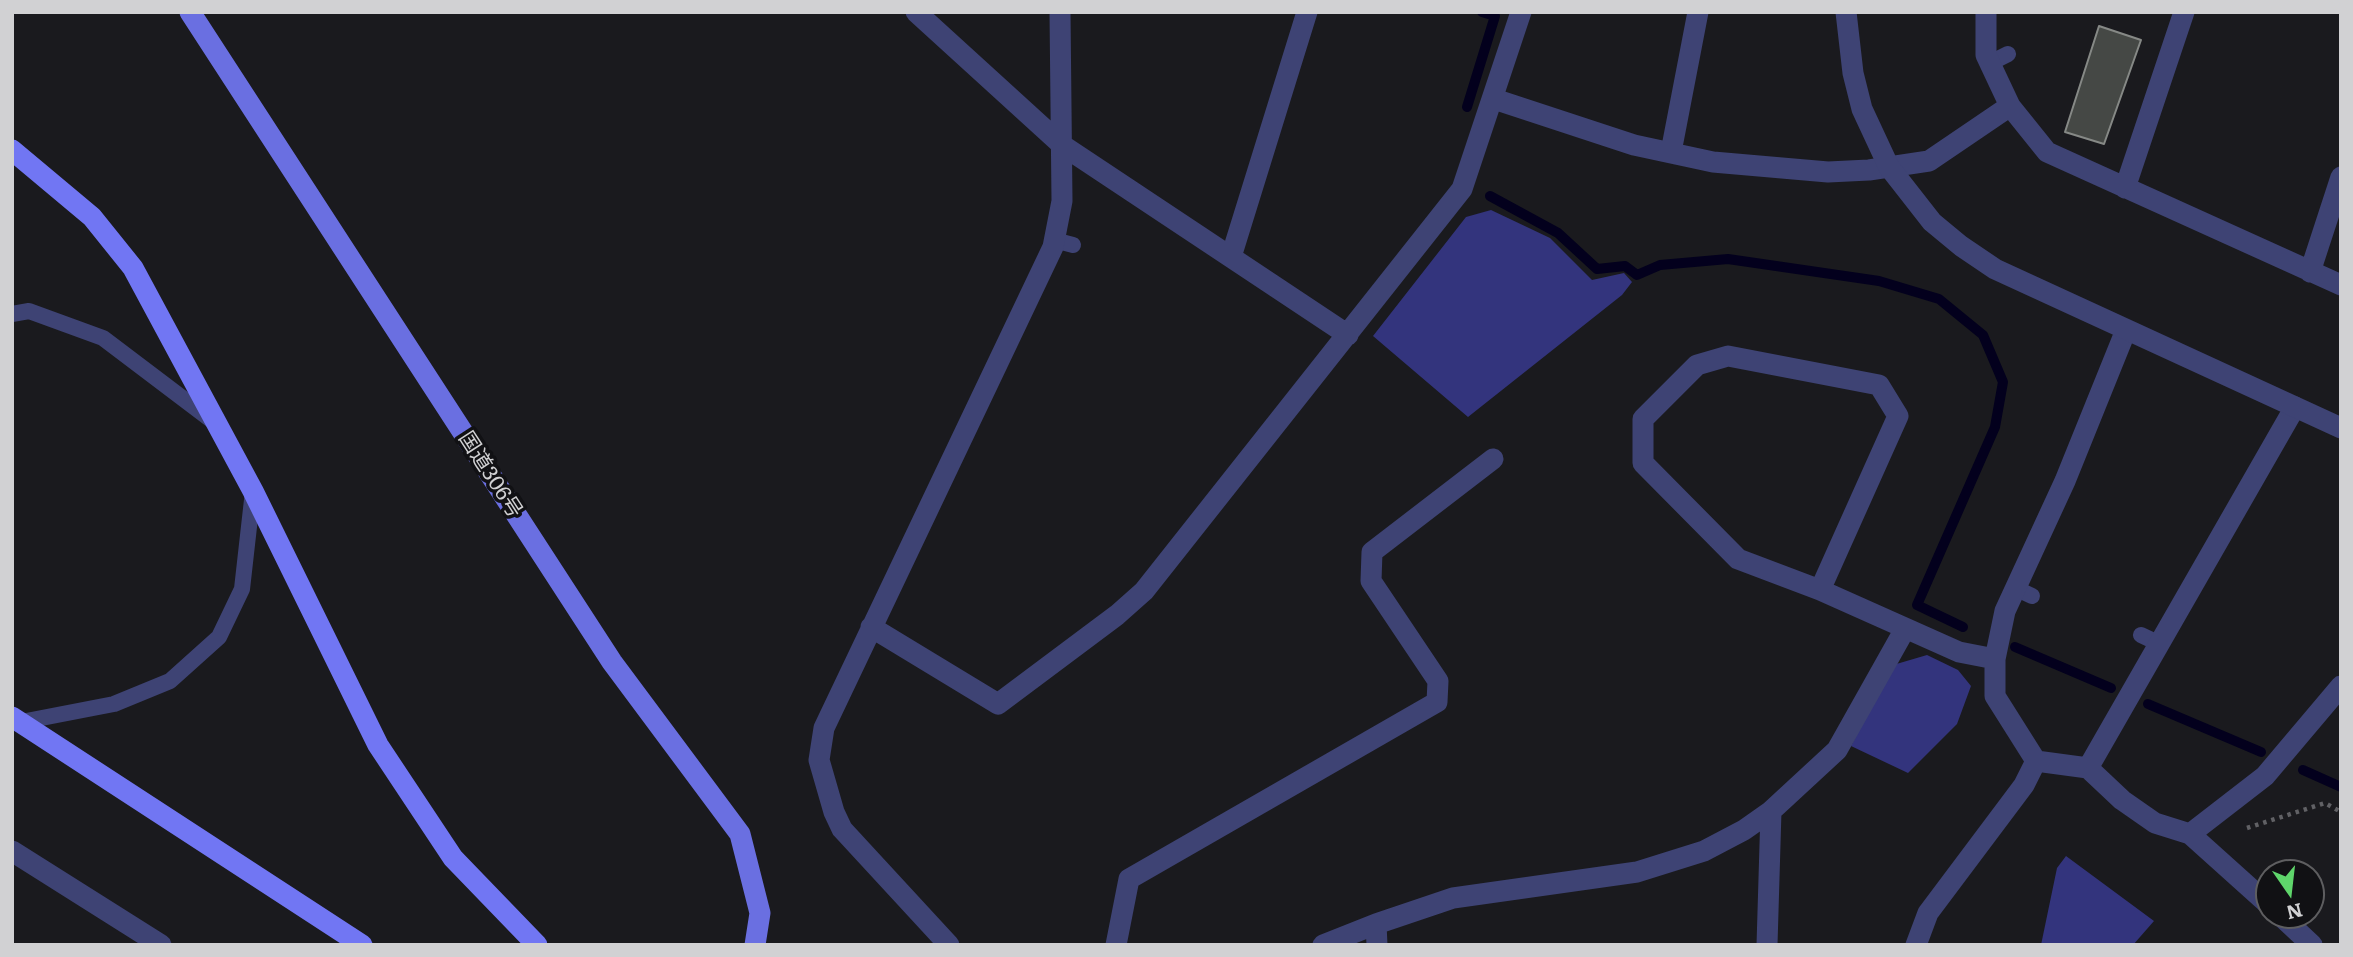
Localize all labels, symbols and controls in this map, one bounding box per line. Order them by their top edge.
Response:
street label: 国道306号 [453,427,527,523]
north arrow [2255,859,2325,929]
text: N [2283,897,2306,928]

